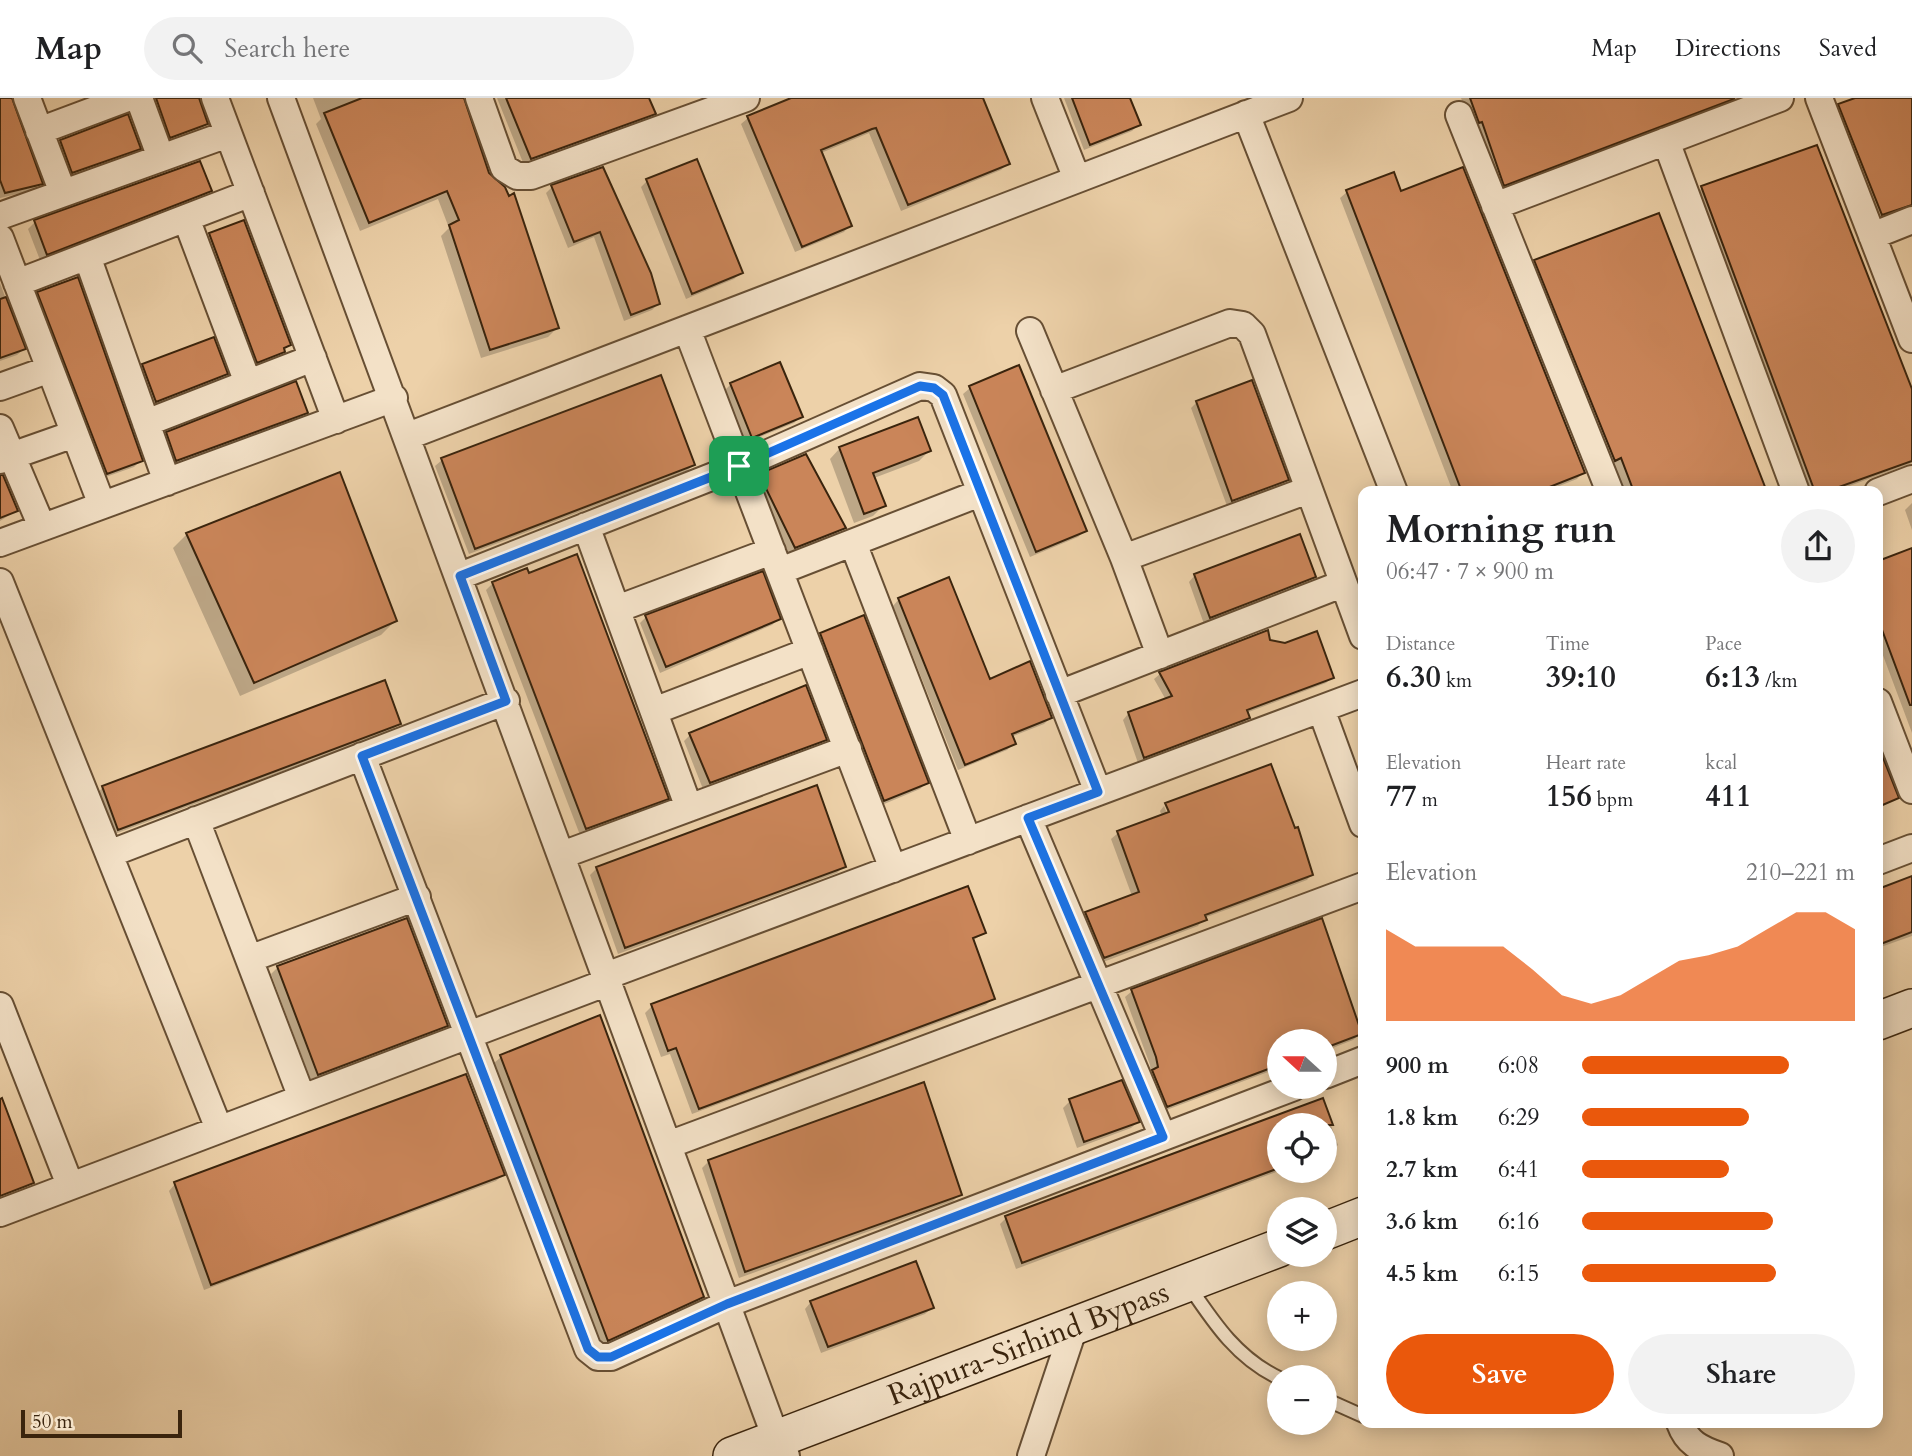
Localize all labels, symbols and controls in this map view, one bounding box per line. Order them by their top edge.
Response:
search box [144,17,634,80]
text: Map [35,26,102,71]
icon: search [168,29,206,67]
text: Search here [224,31,350,66]
text: Map [1591,32,1637,65]
text: Directions [1675,32,1781,65]
text: Saved [1819,32,1877,65]
pin [709,436,769,496]
icon: arrive [720,447,758,485]
text: Morning run [1386,504,1616,556]
button: share [1781,509,1855,583]
text: 06:47 · 7 × 900 m [1386,556,1554,587]
text: Distance [1386,631,1455,657]
text: Time [1546,631,1590,657]
text: Pace [1705,631,1742,657]
text: 6.30 [1386,657,1441,698]
text: 39:10 [1546,657,1616,698]
text: 6:13 [1705,657,1760,698]
text: km [1441,668,1472,694]
text: /km [1760,668,1798,694]
text: Elevation [1386,750,1461,776]
text: Heart rate [1546,750,1626,776]
text: kcal [1705,750,1737,776]
text: 77 [1386,776,1417,817]
text: 156 [1546,776,1592,817]
text: 411 [1705,776,1751,817]
text: m [1417,787,1438,813]
text: bpm [1592,787,1633,813]
text: Elevation [1386,857,1477,888]
text: 210–221 m [1746,857,1855,888]
north arrow [1267,1029,1337,1099]
map controls [1267,1029,1337,1435]
text: 900 m [1386,1050,1449,1081]
text: 6:08 [1498,1050,1539,1081]
text: 1.8 km [1386,1102,1458,1133]
text: 6:29 [1498,1102,1539,1133]
button: locate [1267,1113,1337,1183]
text: 2.7 km [1386,1154,1458,1185]
text: 6:41 [1498,1154,1539,1185]
button: layers [1267,1197,1337,1267]
text: 3.6 km [1386,1206,1458,1237]
text: 6:16 [1498,1206,1539,1237]
text: 4.5 km [1386,1258,1458,1289]
text: 6:15 [1498,1258,1539,1289]
street label: Rajpura-Sirhind Bypass [882,1271,1175,1415]
button: + [1267,1281,1337,1351]
button: Save [1386,1334,1614,1414]
button: Share [1628,1334,1855,1414]
button: − [1267,1365,1337,1435]
scale bar [21,1407,182,1439]
text: 50 m [32,1409,73,1435]

